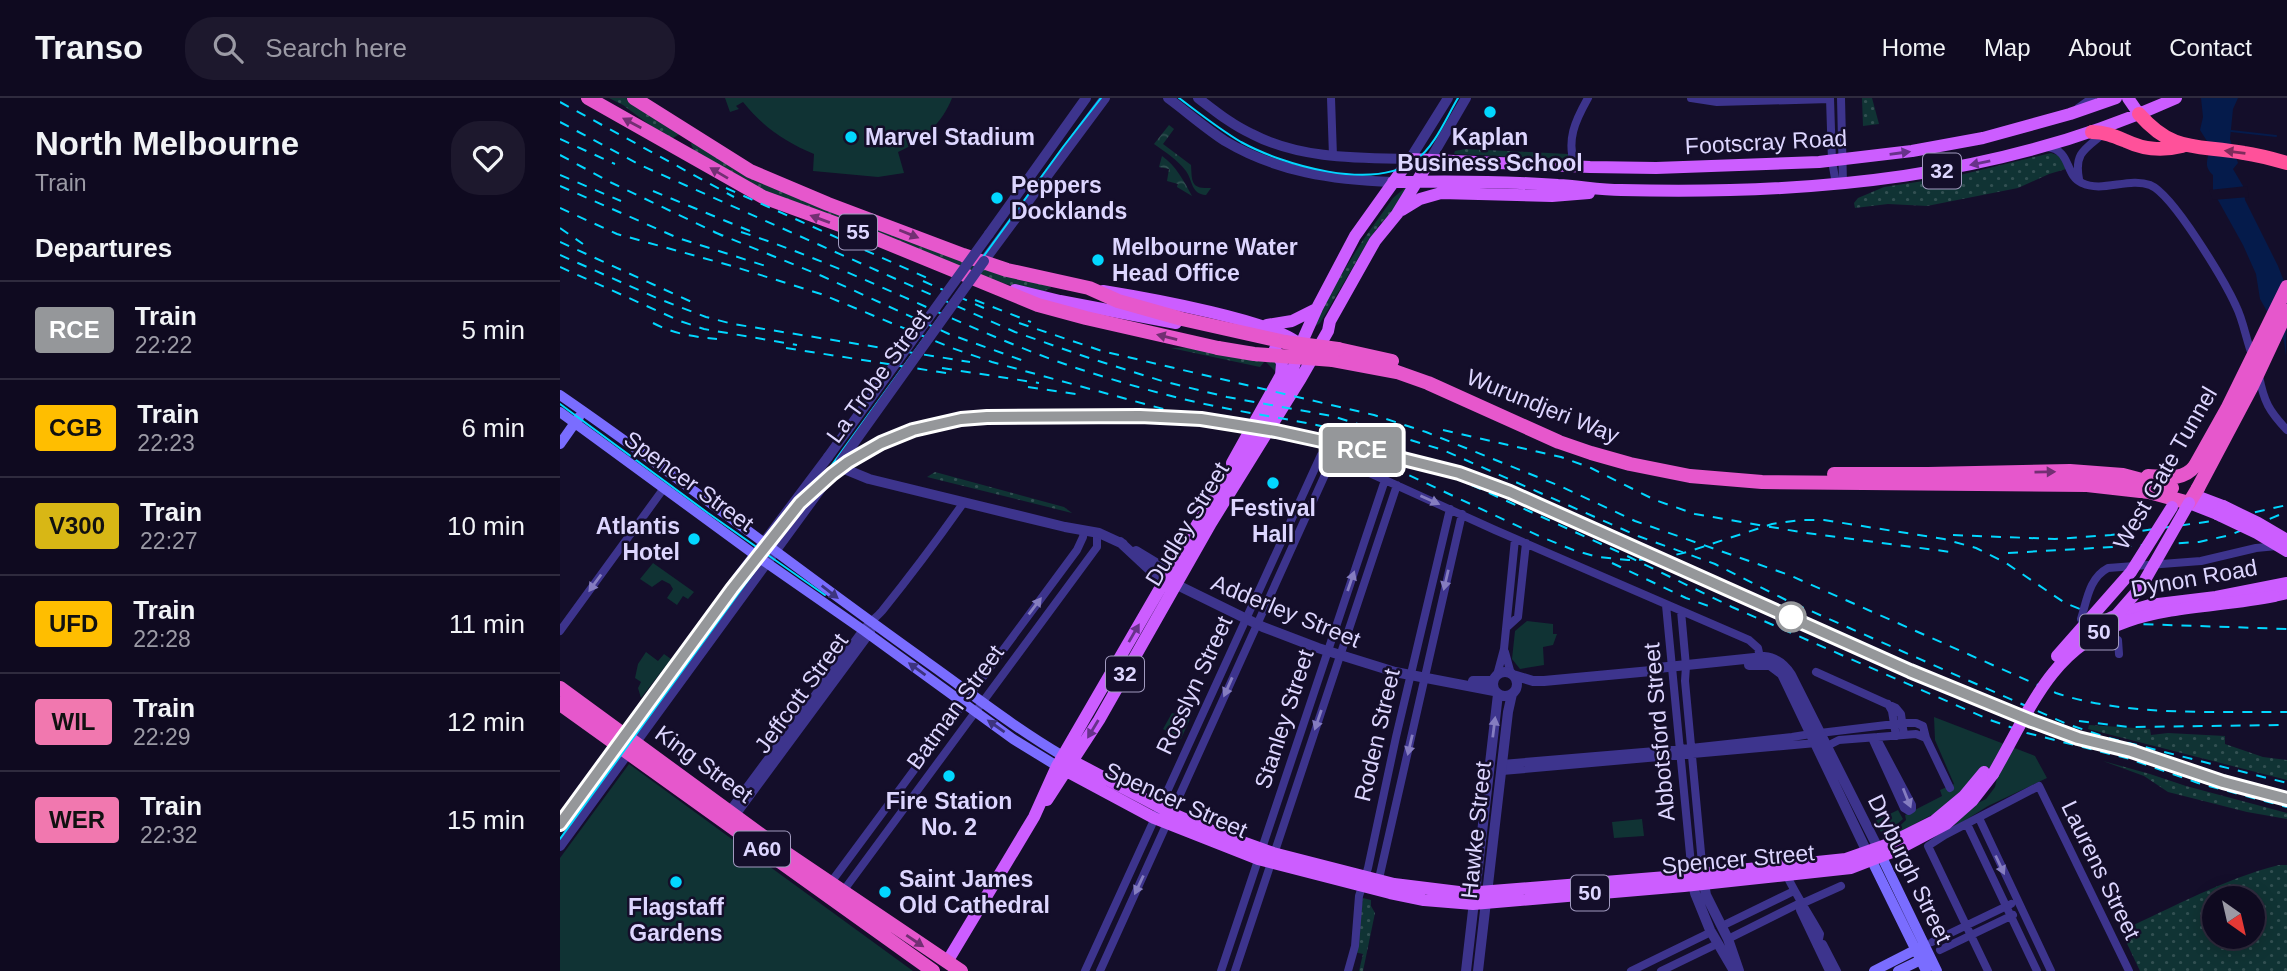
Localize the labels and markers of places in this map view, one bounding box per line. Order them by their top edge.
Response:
marker: Kaplan Business School [1482,104,1498,120]
place label: Marvel Stadium [865,124,1035,150]
place label: Kaplan Business School [1397,124,1583,176]
marker: Marvel Stadium [843,129,859,145]
place label: Peppers Docklands [1011,172,1127,224]
marker: Peppers Docklands [989,190,1005,206]
place label: Melbourne Water Head Office [1112,234,1298,286]
marker: Melbourne Water Head Office [1090,252,1106,268]
marker: Festival Hall [1265,475,1281,491]
place label: Festival Hall [1230,495,1316,547]
place label: Atlantis Hotel [596,513,680,565]
marker: Atlantis Hotel [686,531,702,547]
unlabelled marker [1776,602,1806,632]
marker: Fire Station No. 2 [941,768,957,784]
place label: Fire Station No. 2 [886,788,1012,840]
place label: Saint James Old Cathedral [899,866,1050,918]
marker: Flagstaff Gardens [668,874,684,890]
marker: Saint James Old Cathedral [877,884,893,900]
place label: Flagstaff Gardens [628,894,724,946]

